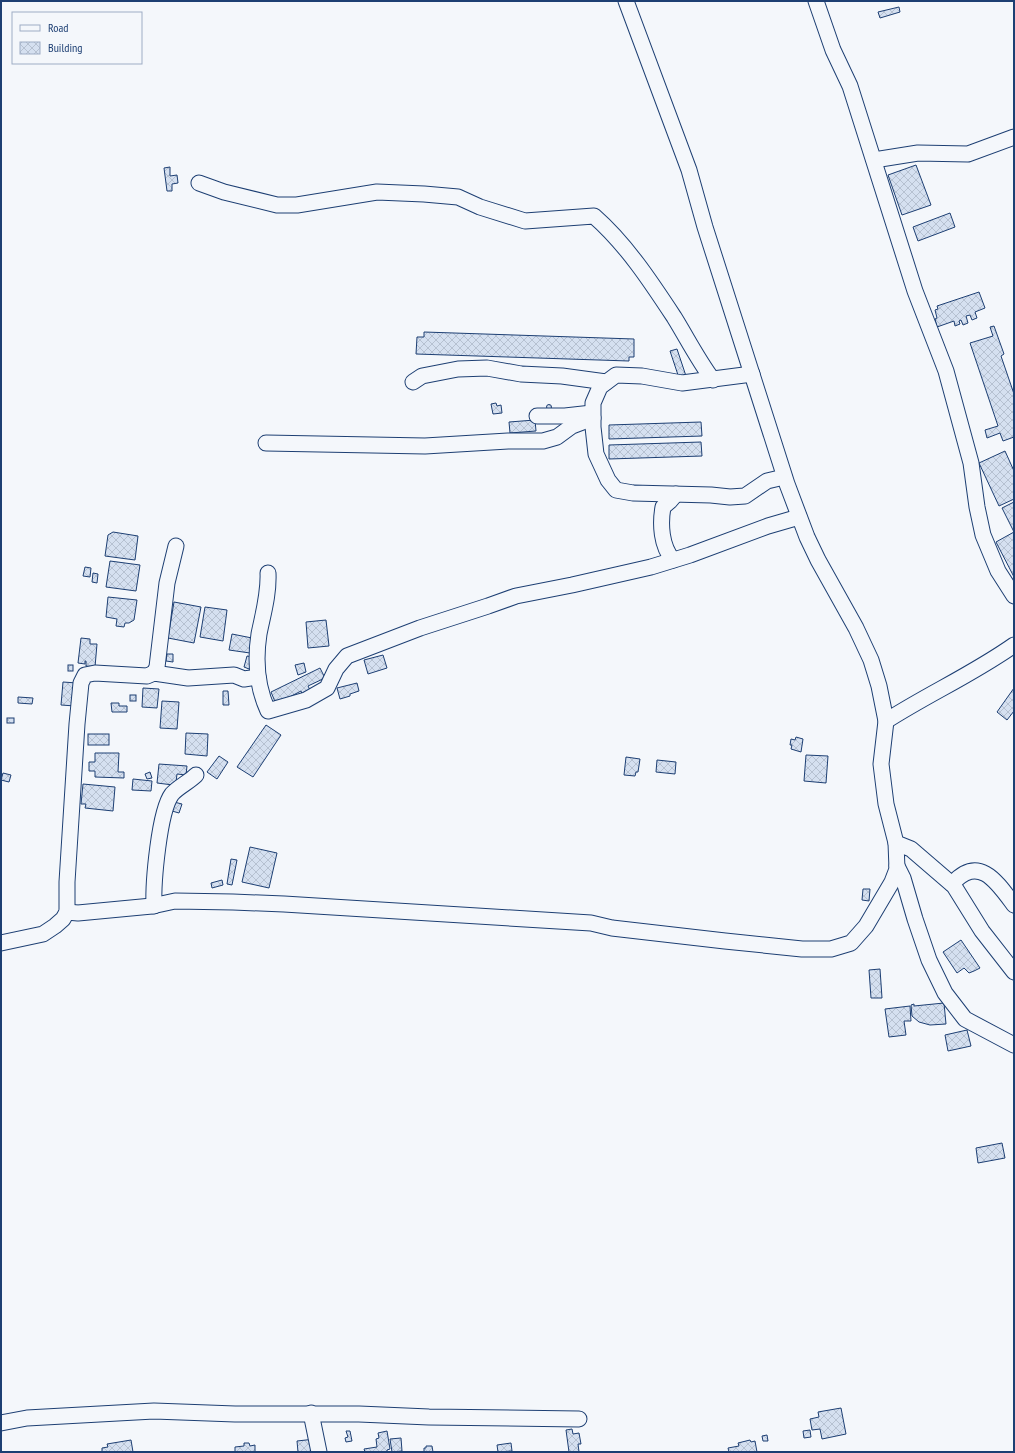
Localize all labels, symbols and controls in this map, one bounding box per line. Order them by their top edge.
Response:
legend [12,12,142,64]
text: Road [48,20,68,35]
text: Building [48,40,83,55]

